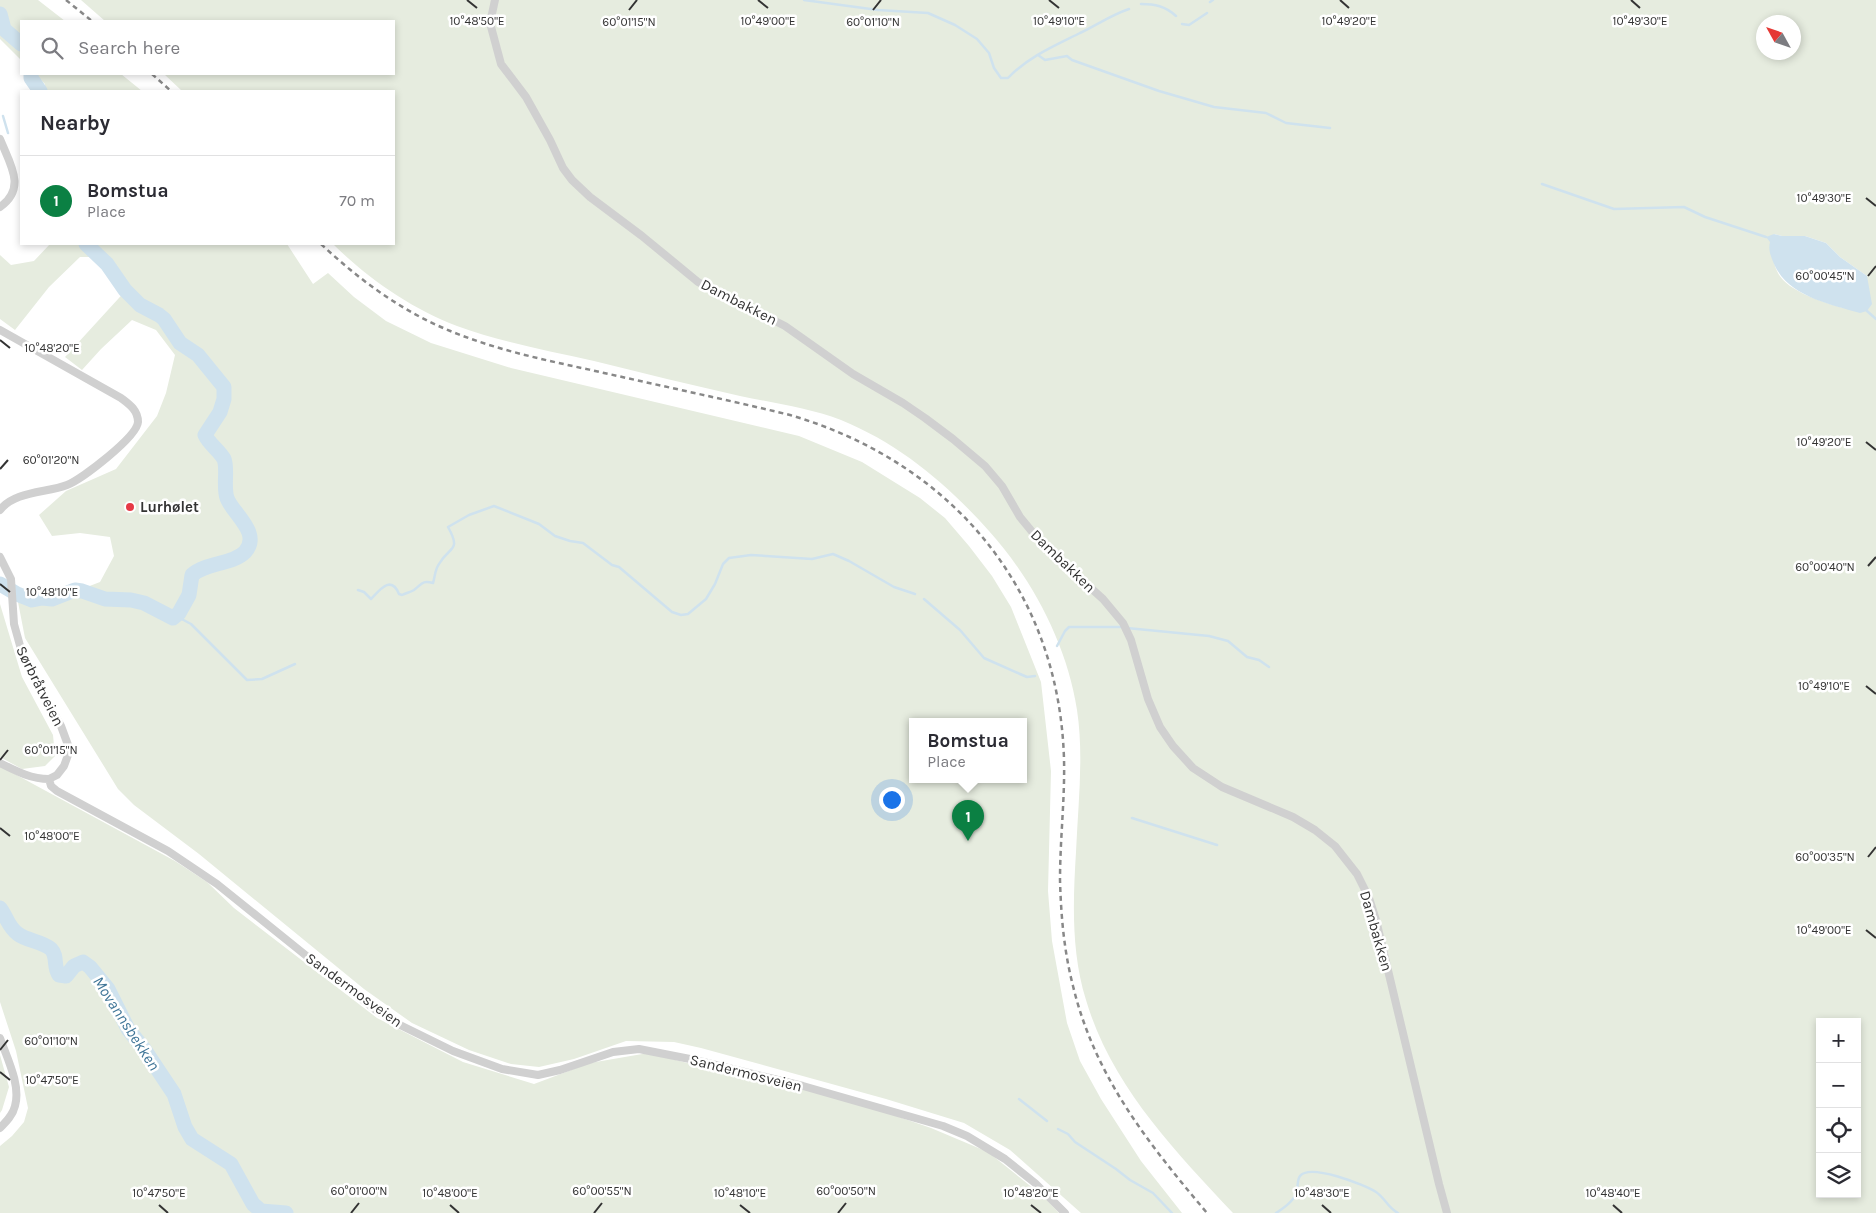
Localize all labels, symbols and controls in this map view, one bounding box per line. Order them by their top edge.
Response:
text: 10°48'50"E [449,14,505,28]
text: 10°49'00"E [740,14,796,28]
text: 10°49'10"E [1033,14,1085,28]
text: 10°49'20"E [1322,14,1376,28]
text: 10°49'30"E [1612,14,1668,28]
text: 60°01'15"N [602,15,656,29]
text: 60°01'10"N [846,15,900,29]
north arrow [1756,15,1801,60]
search box [20,20,395,75]
icon: search [38,34,66,62]
text: Search here [78,37,180,59]
text: Nearby [40,111,110,135]
text: Bomstua [87,180,169,202]
text: 1 [53,191,59,210]
text: 70 m [339,191,375,210]
text: 10°49'30"E [1796,191,1852,205]
text: Place [87,202,126,221]
text: 60°00'45"N [1795,269,1855,283]
street label: Dambakken [698,275,780,329]
text: 10°48'20"E [24,341,80,355]
text: 10°49'20"E [1797,435,1851,449]
text: 60°01'20"N [23,453,79,467]
place label: Lurhølet [140,498,199,516]
marker: Lurhølet [124,501,136,513]
street label: Dambakken [1027,526,1099,596]
text: 60°00'40"N [1795,560,1855,574]
text: 10°48'10"E [26,585,78,599]
street label: Sørbråtveien [12,643,68,729]
text: 10°49'10"E [1798,679,1850,693]
popup [909,718,1027,783]
text: Bomstua [927,730,1009,752]
text: 60°01'15"N [24,743,78,757]
text: Place [927,752,966,771]
your location [879,787,905,813]
pin: 1 [952,800,984,841]
text: 10°48'00"E [24,829,80,843]
text: 60°00'35"N [1795,850,1855,864]
street label: Dambakken [1356,889,1396,973]
text: 10°49'00"E [1796,923,1852,937]
street label: Sandermosveien [302,949,406,1031]
water label: Movannsbekken [89,973,164,1074]
map controls [1816,1018,1861,1198]
button: + [1816,1018,1861,1063]
text: 60°01'10"N [24,1034,78,1048]
street label: Sandermosveien [688,1050,804,1096]
button: − [1816,1063,1861,1108]
text: 10°47'50"E [25,1073,79,1087]
button: locate [1816,1108,1861,1153]
button: layers [1816,1153,1861,1198]
text: 60°01'00"N [331,1184,387,1198]
text: 60°00'55"N [572,1184,632,1198]
text: 60°00'50"N [816,1184,876,1198]
text: 10°47'50"E [132,1186,186,1200]
text: 10°48'00"E [422,1186,478,1200]
text: 10°48'10"E [714,1186,766,1200]
text: 10°48'20"E [1003,1186,1059,1200]
text: 10°48'30"E [1294,1186,1350,1200]
text: 10°48'40"E [1585,1186,1641,1200]

